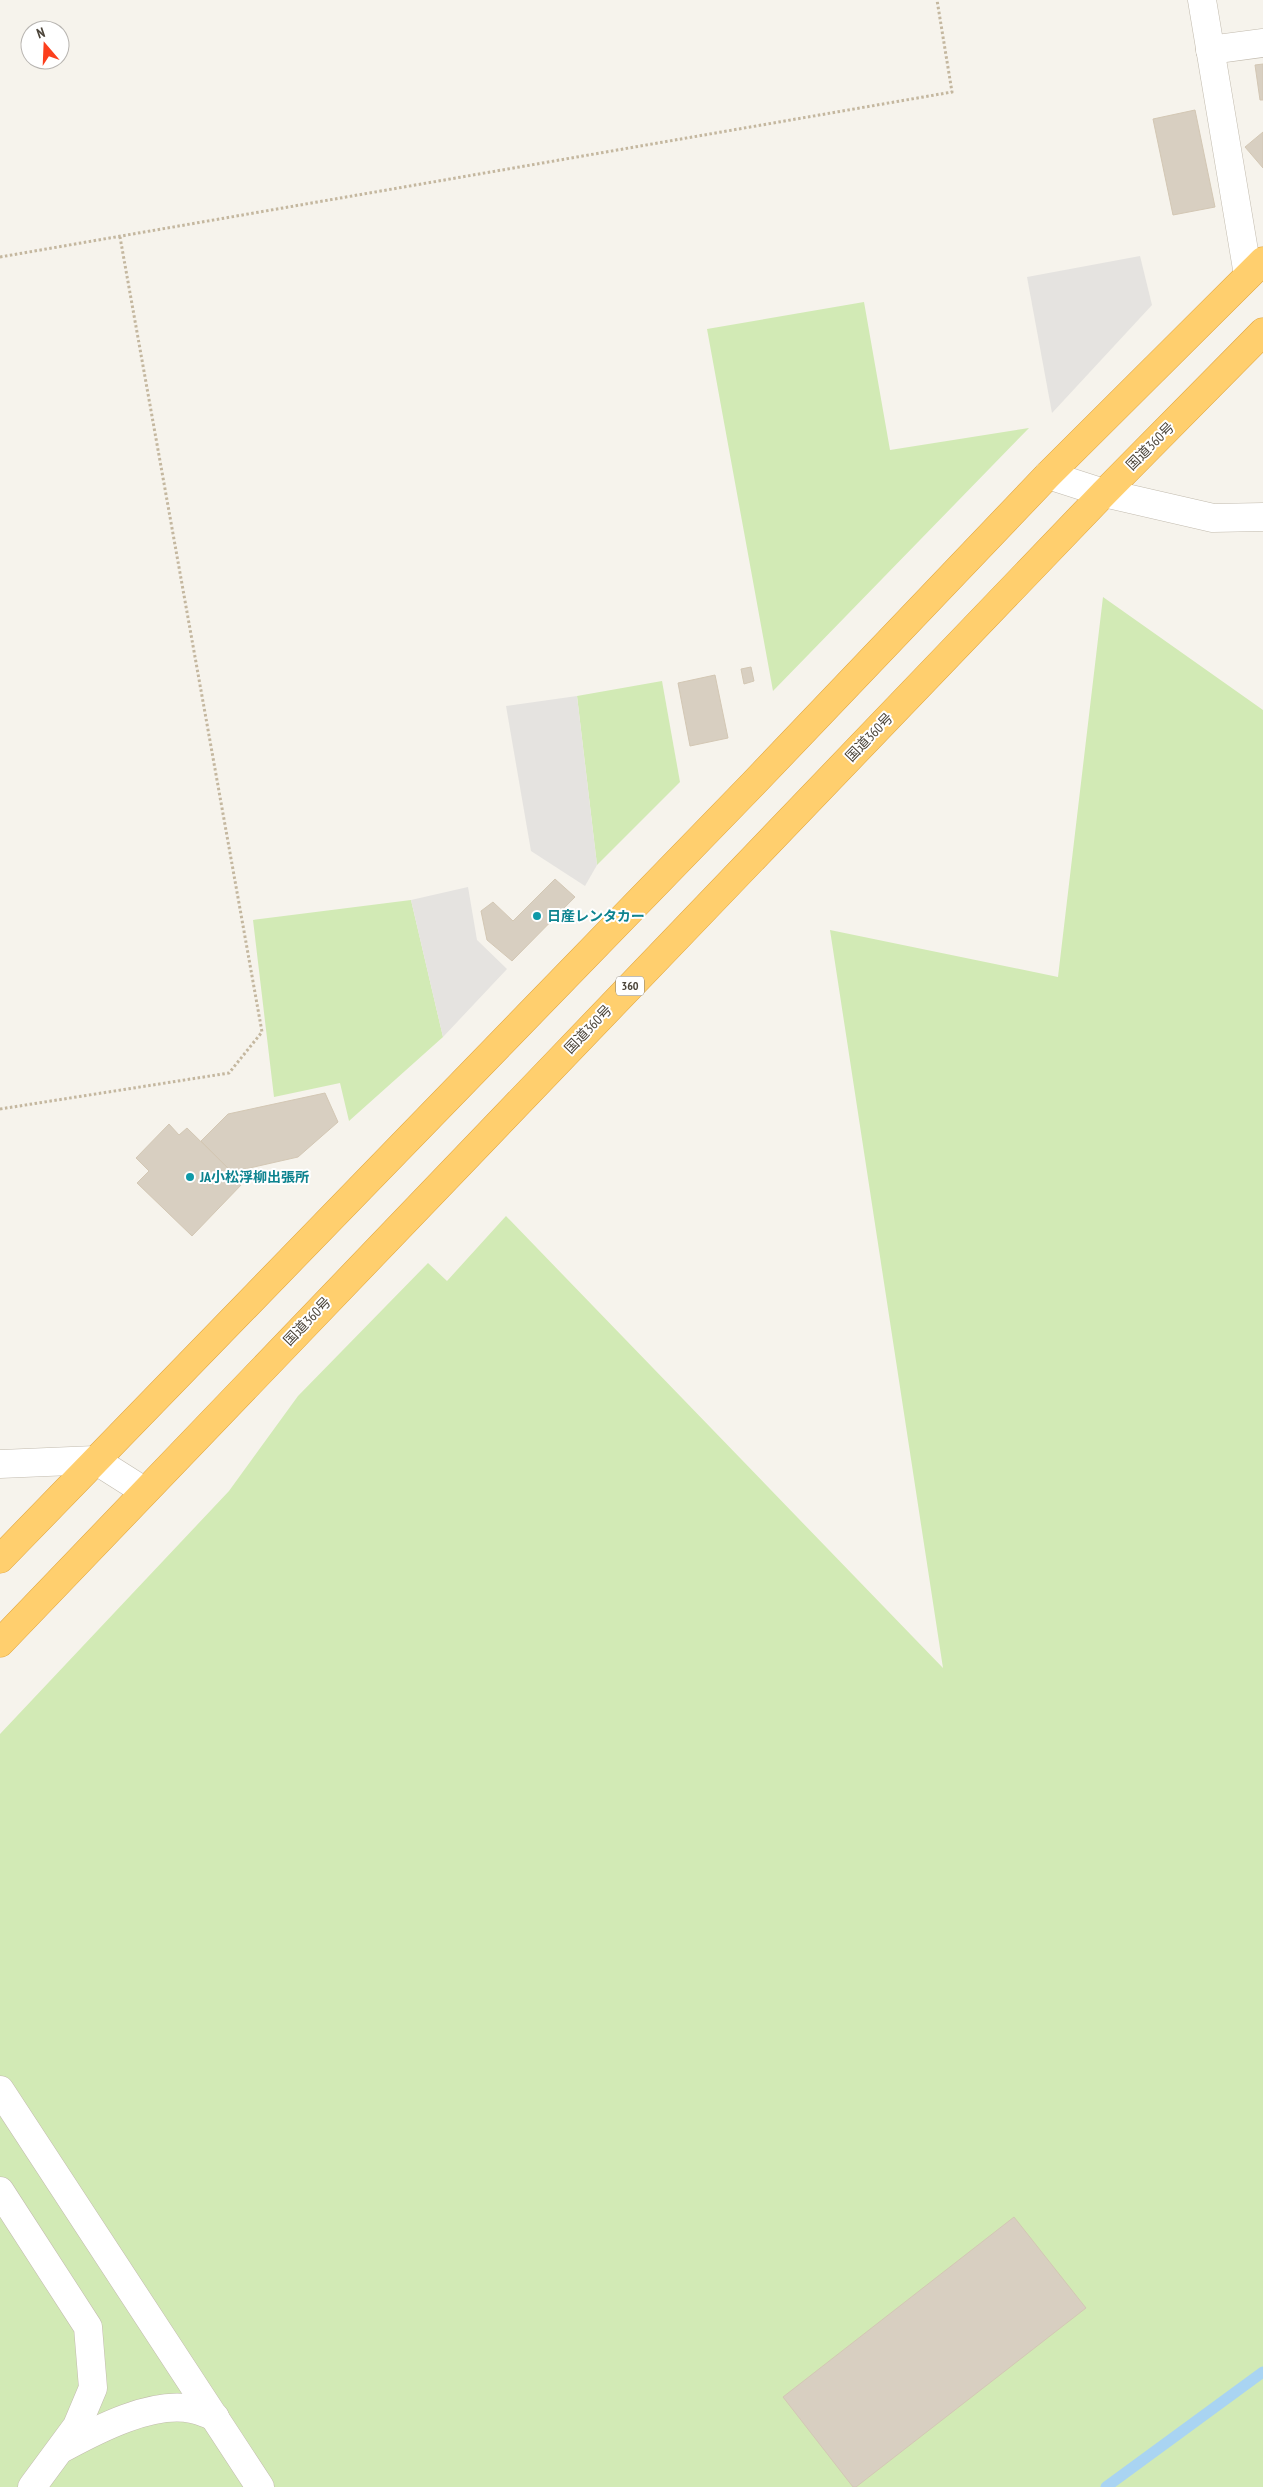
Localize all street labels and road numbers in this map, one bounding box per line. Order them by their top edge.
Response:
street label: 国道360号 [1122,418,1178,474]
street label: 国道360号 [841,709,897,765]
road number: 360 [616,976,644,996]
street label: 国道360号 [560,1001,616,1057]
street label: 国道360号 [279,1293,335,1349]

